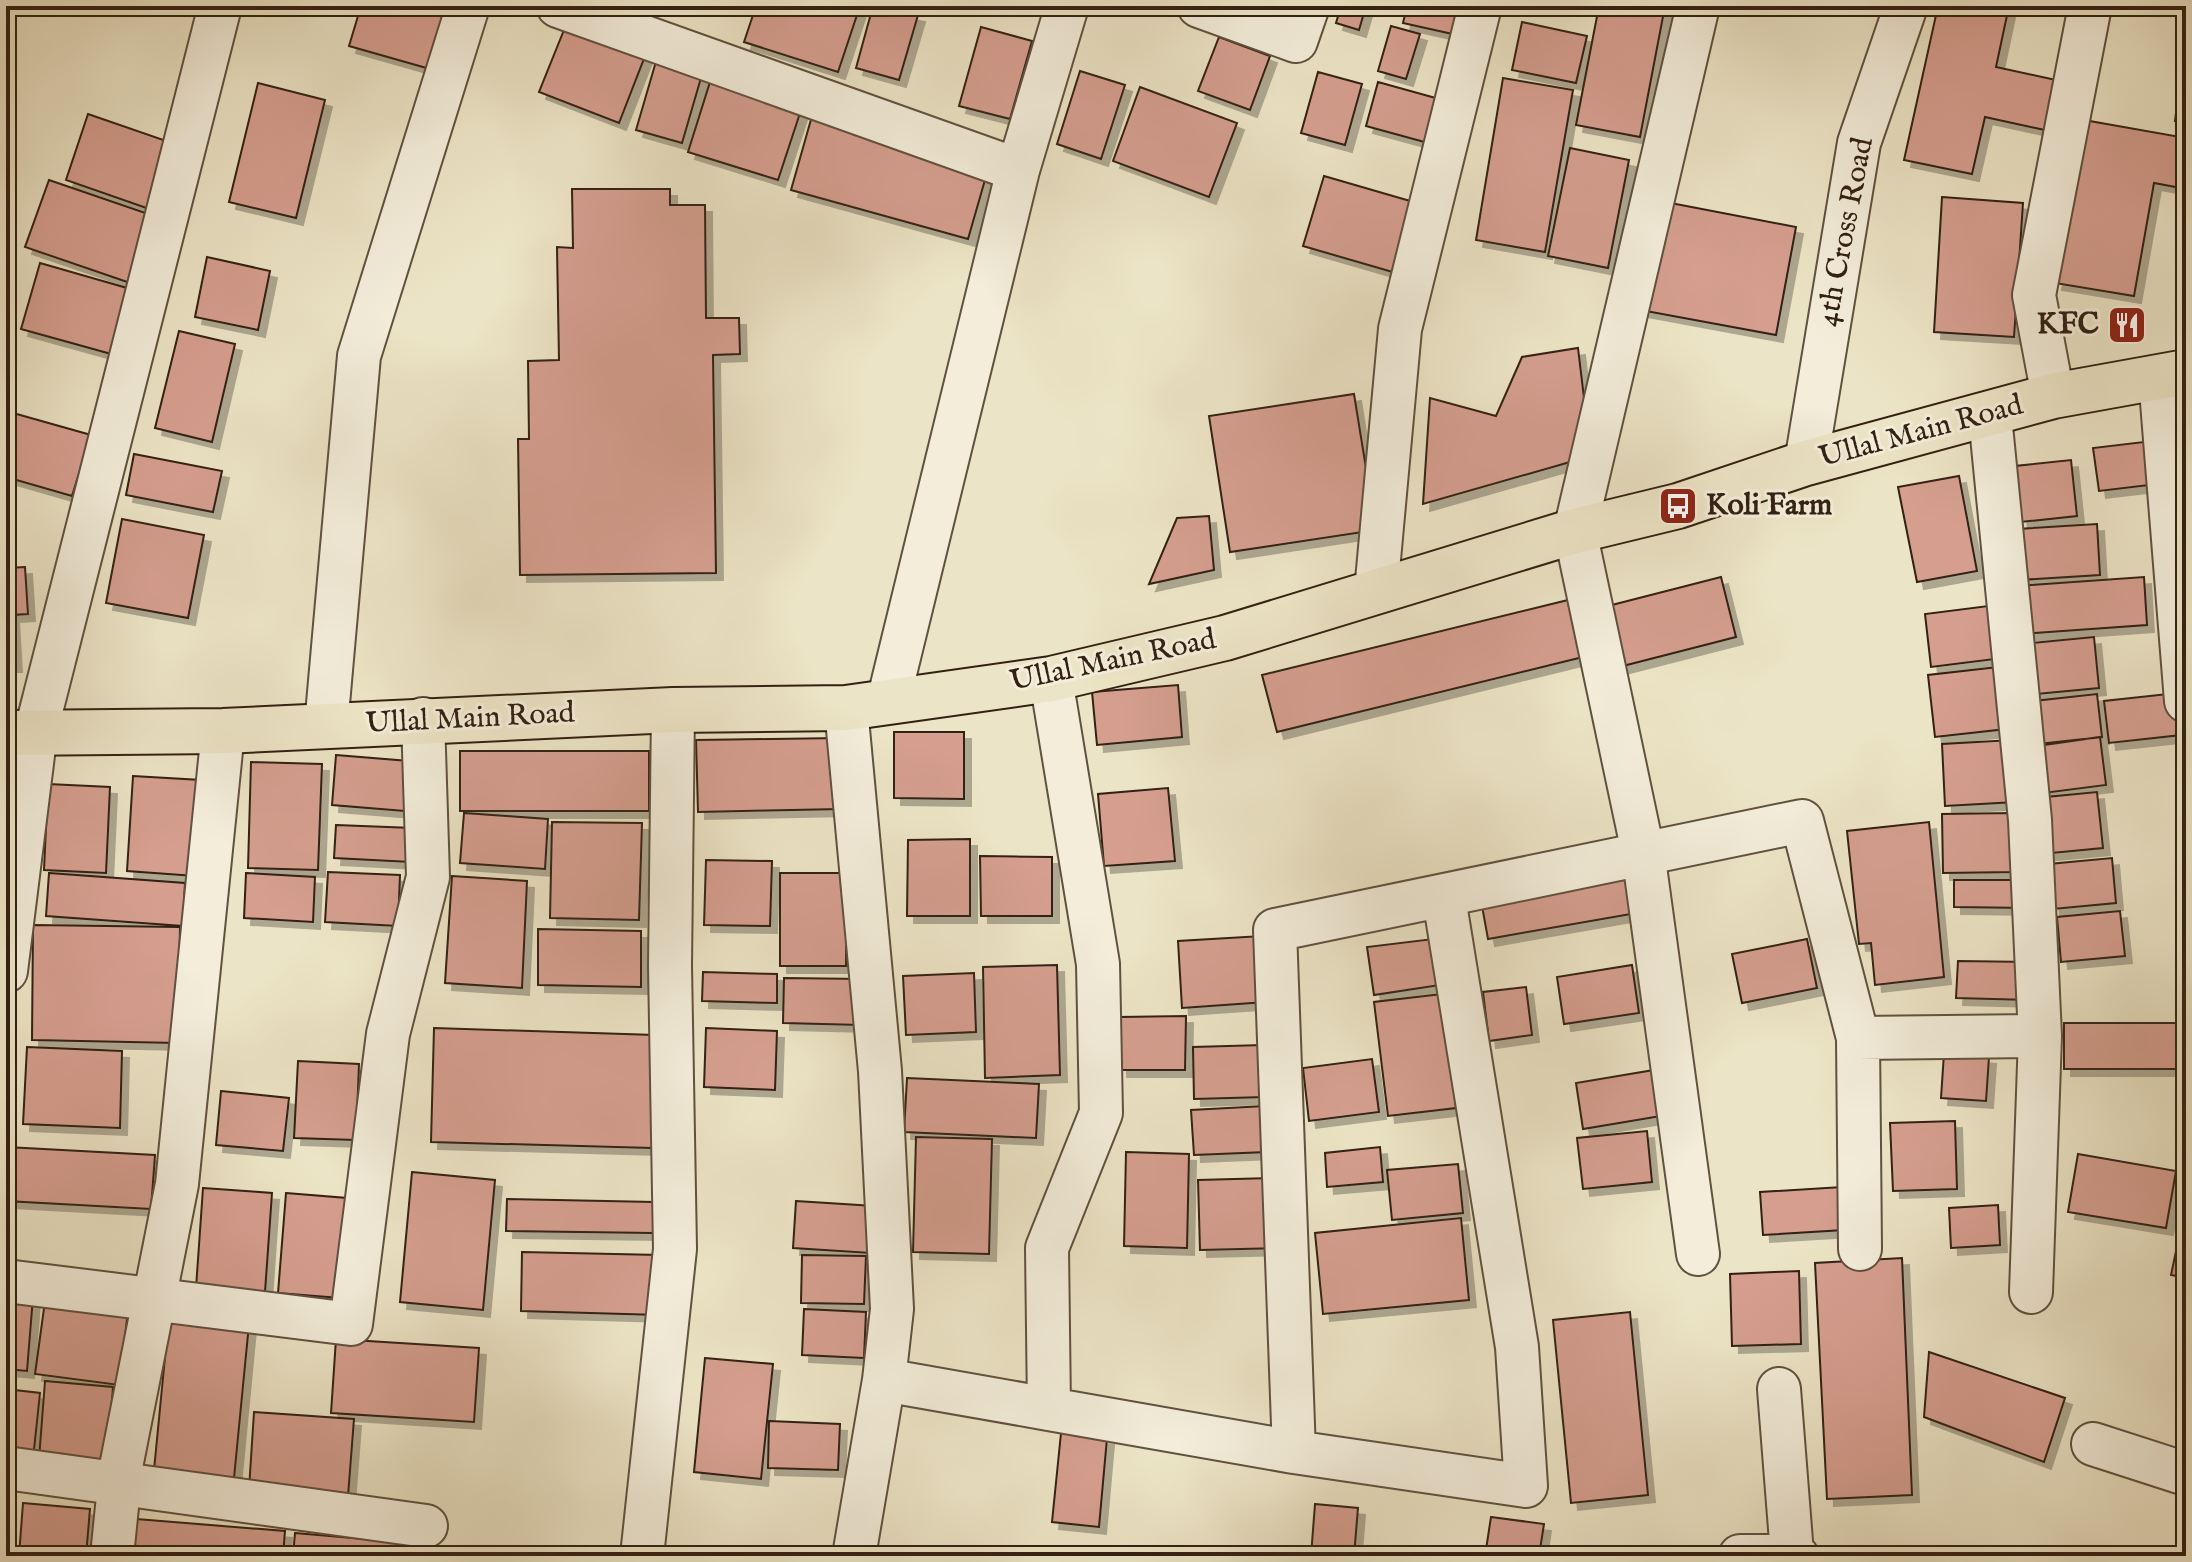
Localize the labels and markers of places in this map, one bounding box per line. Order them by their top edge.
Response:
restaurant icon: KFC [2106,304,2148,346]
place label: KFC [2037,306,2099,344]
bus stop icon: Koli Farm [1657,485,1699,527]
place label: Koli Farm [1706,487,1832,525]

